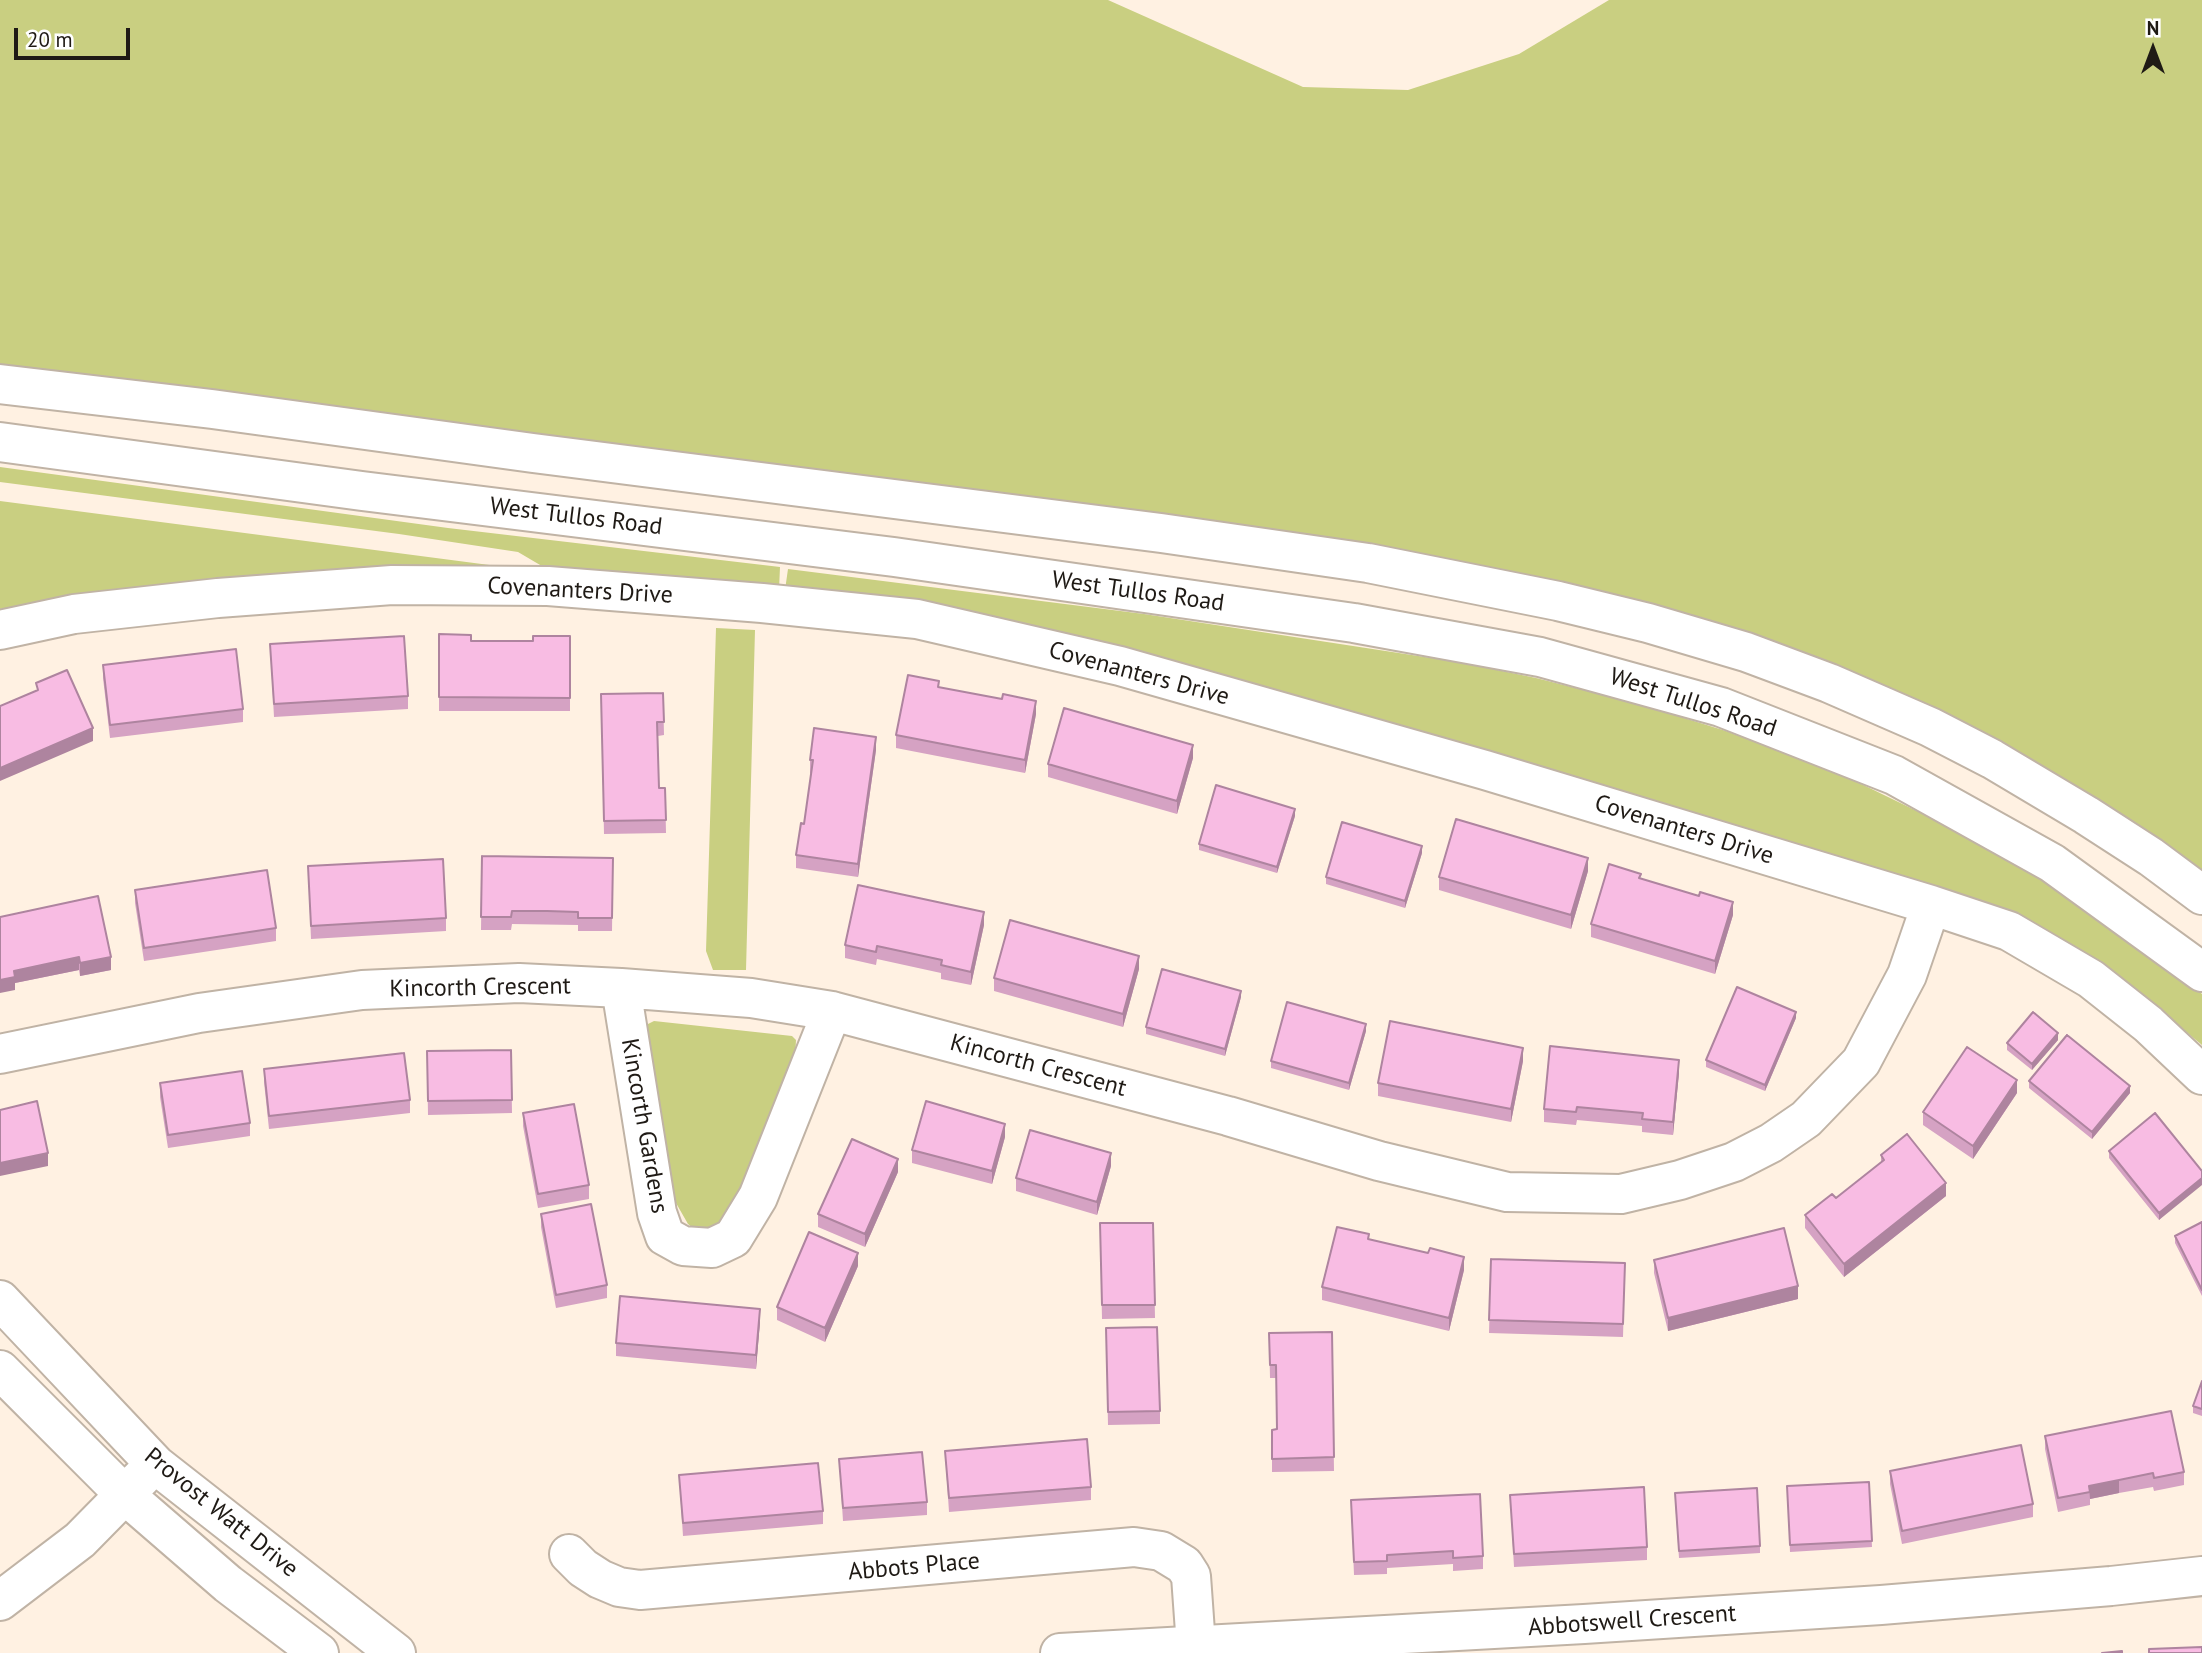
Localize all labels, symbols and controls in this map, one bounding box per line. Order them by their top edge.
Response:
scale bar [18,14,133,58]
north arrow [2118,14,2188,84]
text: N [2147,16,2159,40]
text: 20 m [27,26,73,53]
street label: West Tullos Road [488,492,664,542]
street label: West Tullos Road [1050,566,1226,618]
street label: Covenanters Drive [487,572,673,610]
street label: Covenanters Drive [1046,636,1232,712]
street label: West Tullos Road [1606,662,1780,744]
street label: Covenanters Drive [1591,789,1777,871]
street label: Kincorth Crescent [389,972,571,1004]
street label: Kincorth Crescent [947,1029,1129,1103]
street label: Kincorth Gardens [614,1036,674,1216]
street label: Provost Watt Drive [138,1442,304,1584]
street label: Abbots Place [847,1547,981,1587]
street label: Abbotswell Crescent [1527,1599,1737,1643]

